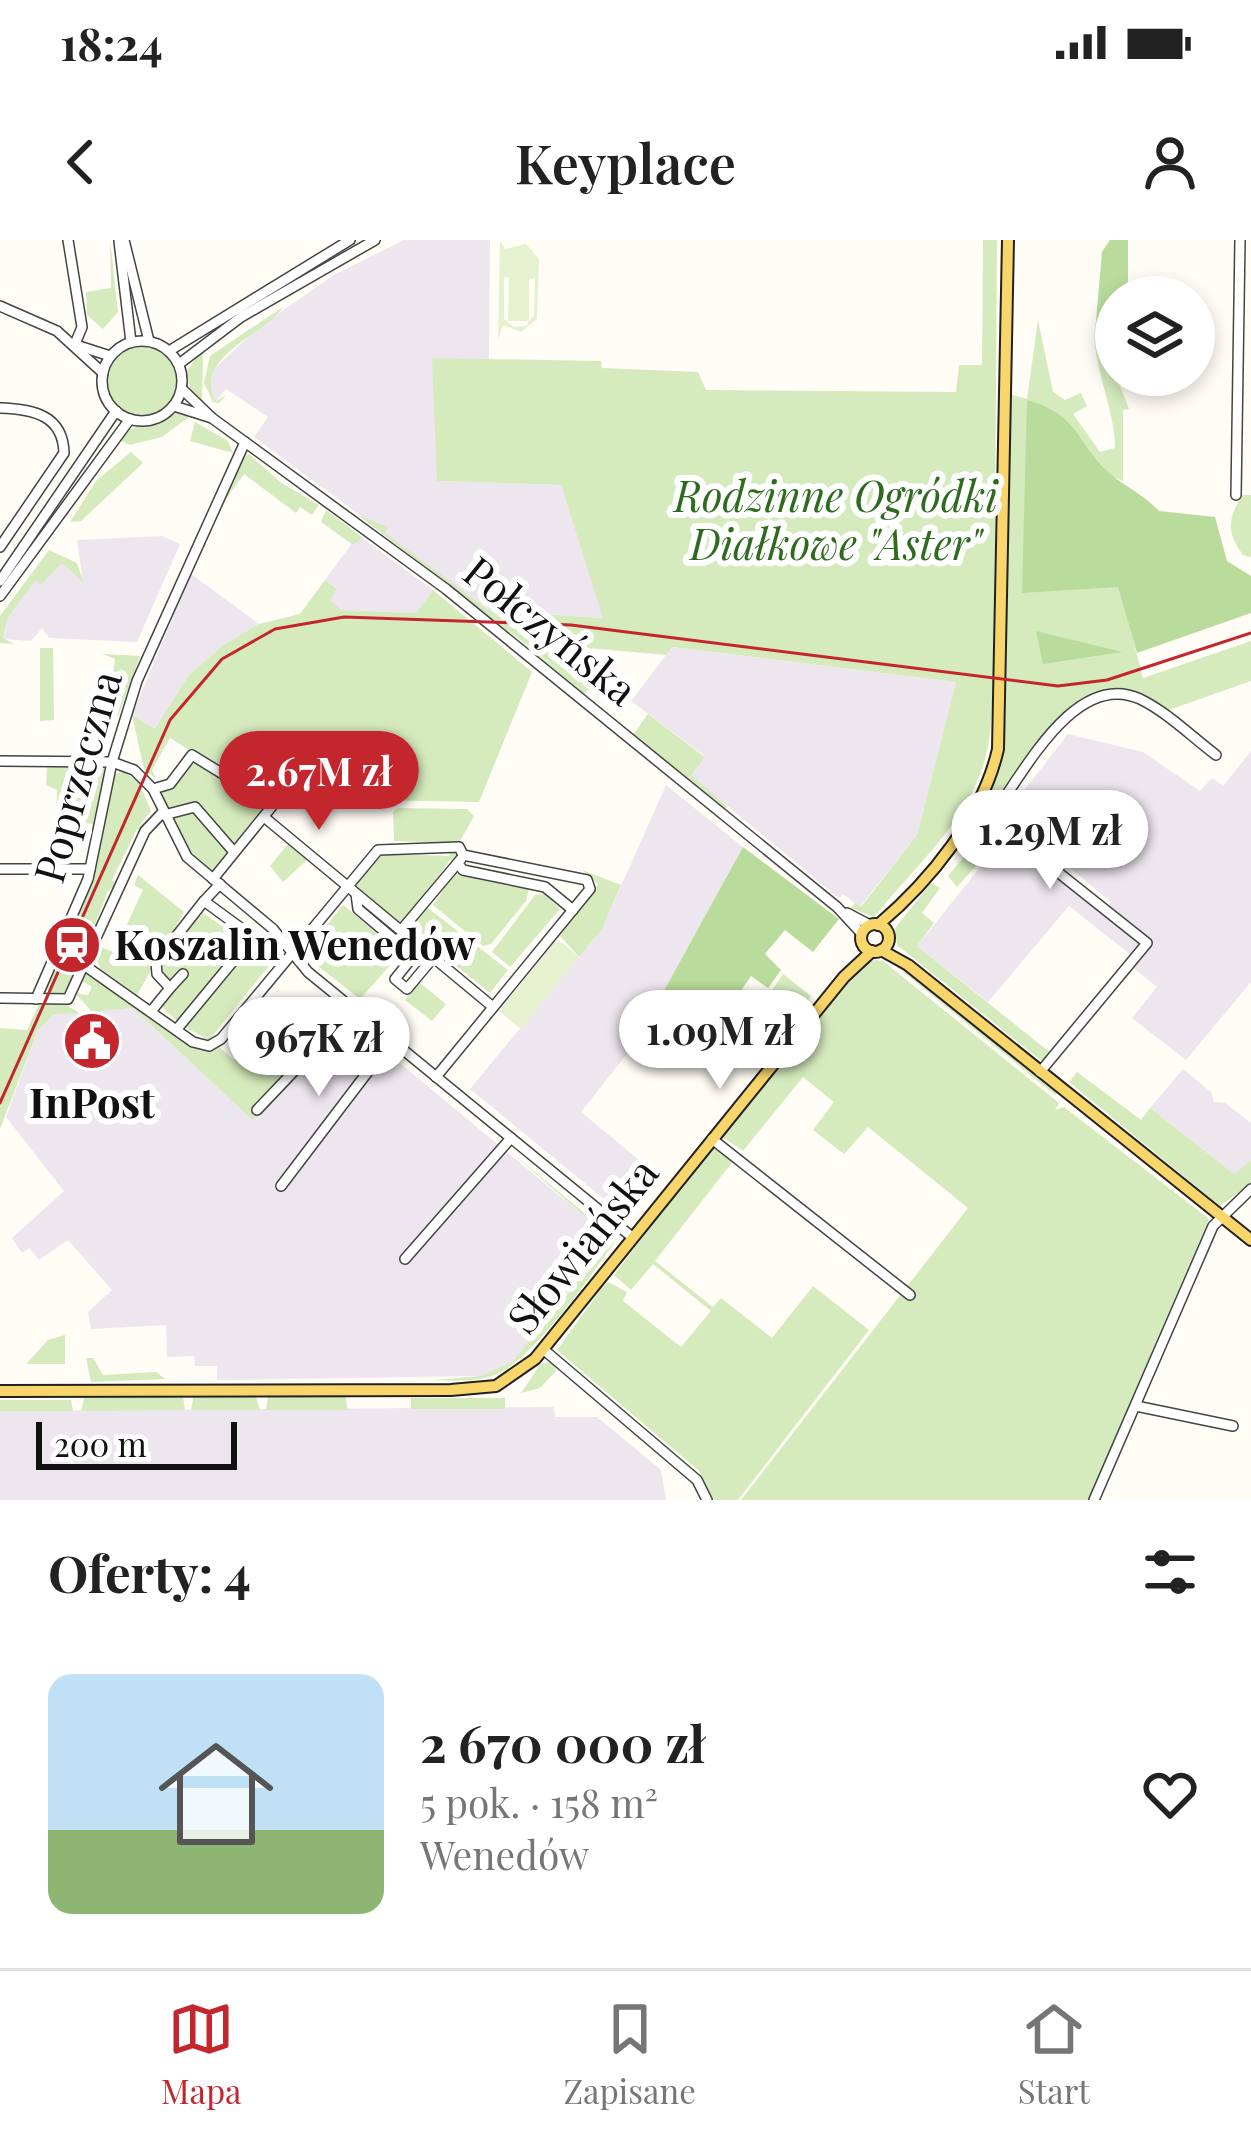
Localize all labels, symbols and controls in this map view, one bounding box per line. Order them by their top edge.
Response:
text: 18:24 [60,12,163,72]
text: Keyplace [515,126,736,198]
icon: back [48,129,114,195]
icon: person [1137,129,1203,195]
map controls [1095,276,1215,396]
button: layers [1095,276,1215,396]
park label: Rodzinne Ogródki Diałkowe "Aster" [672,467,999,571]
street label: Połczyńska [453,542,650,716]
street label: Poprzeczna [19,664,133,889]
pin: 2.67M zł [195,731,443,833]
text: 2.67M zł [246,744,392,796]
pin: 1.29M zł [926,790,1174,892]
text: 1.29M zł [978,803,1122,855]
station icon: Koszalin Wenedów [41,914,103,976]
place label: Koszalin Wenedów [114,915,476,971]
pin: 1.09M zł [596,990,844,1092]
pin: 967K zł [208,997,430,1099]
text: 1.09M zł [646,1003,794,1055]
public building icon: InPost [61,1010,123,1072]
text: 967K zł [255,1010,383,1062]
place label: InPost [29,1073,155,1129]
street label: Słowiańska [494,1145,669,1344]
scale bar [36,1416,237,1469]
text: 200 m [54,1421,147,1465]
text: Oferty: 4 [48,1538,251,1606]
icon: filters [1137,1539,1203,1605]
text: 2 670 000 zł [420,1708,705,1776]
icon: home [144,1722,288,1866]
icon: heart [1137,1761,1203,1827]
text: 5 pok. · 158 m² [420,1776,658,1828]
text: Wenedów [420,1828,589,1880]
tab: Mapa [161,1996,242,2112]
tab: Zapisane [563,1996,696,2112]
tab: Start [1018,1996,1090,2112]

